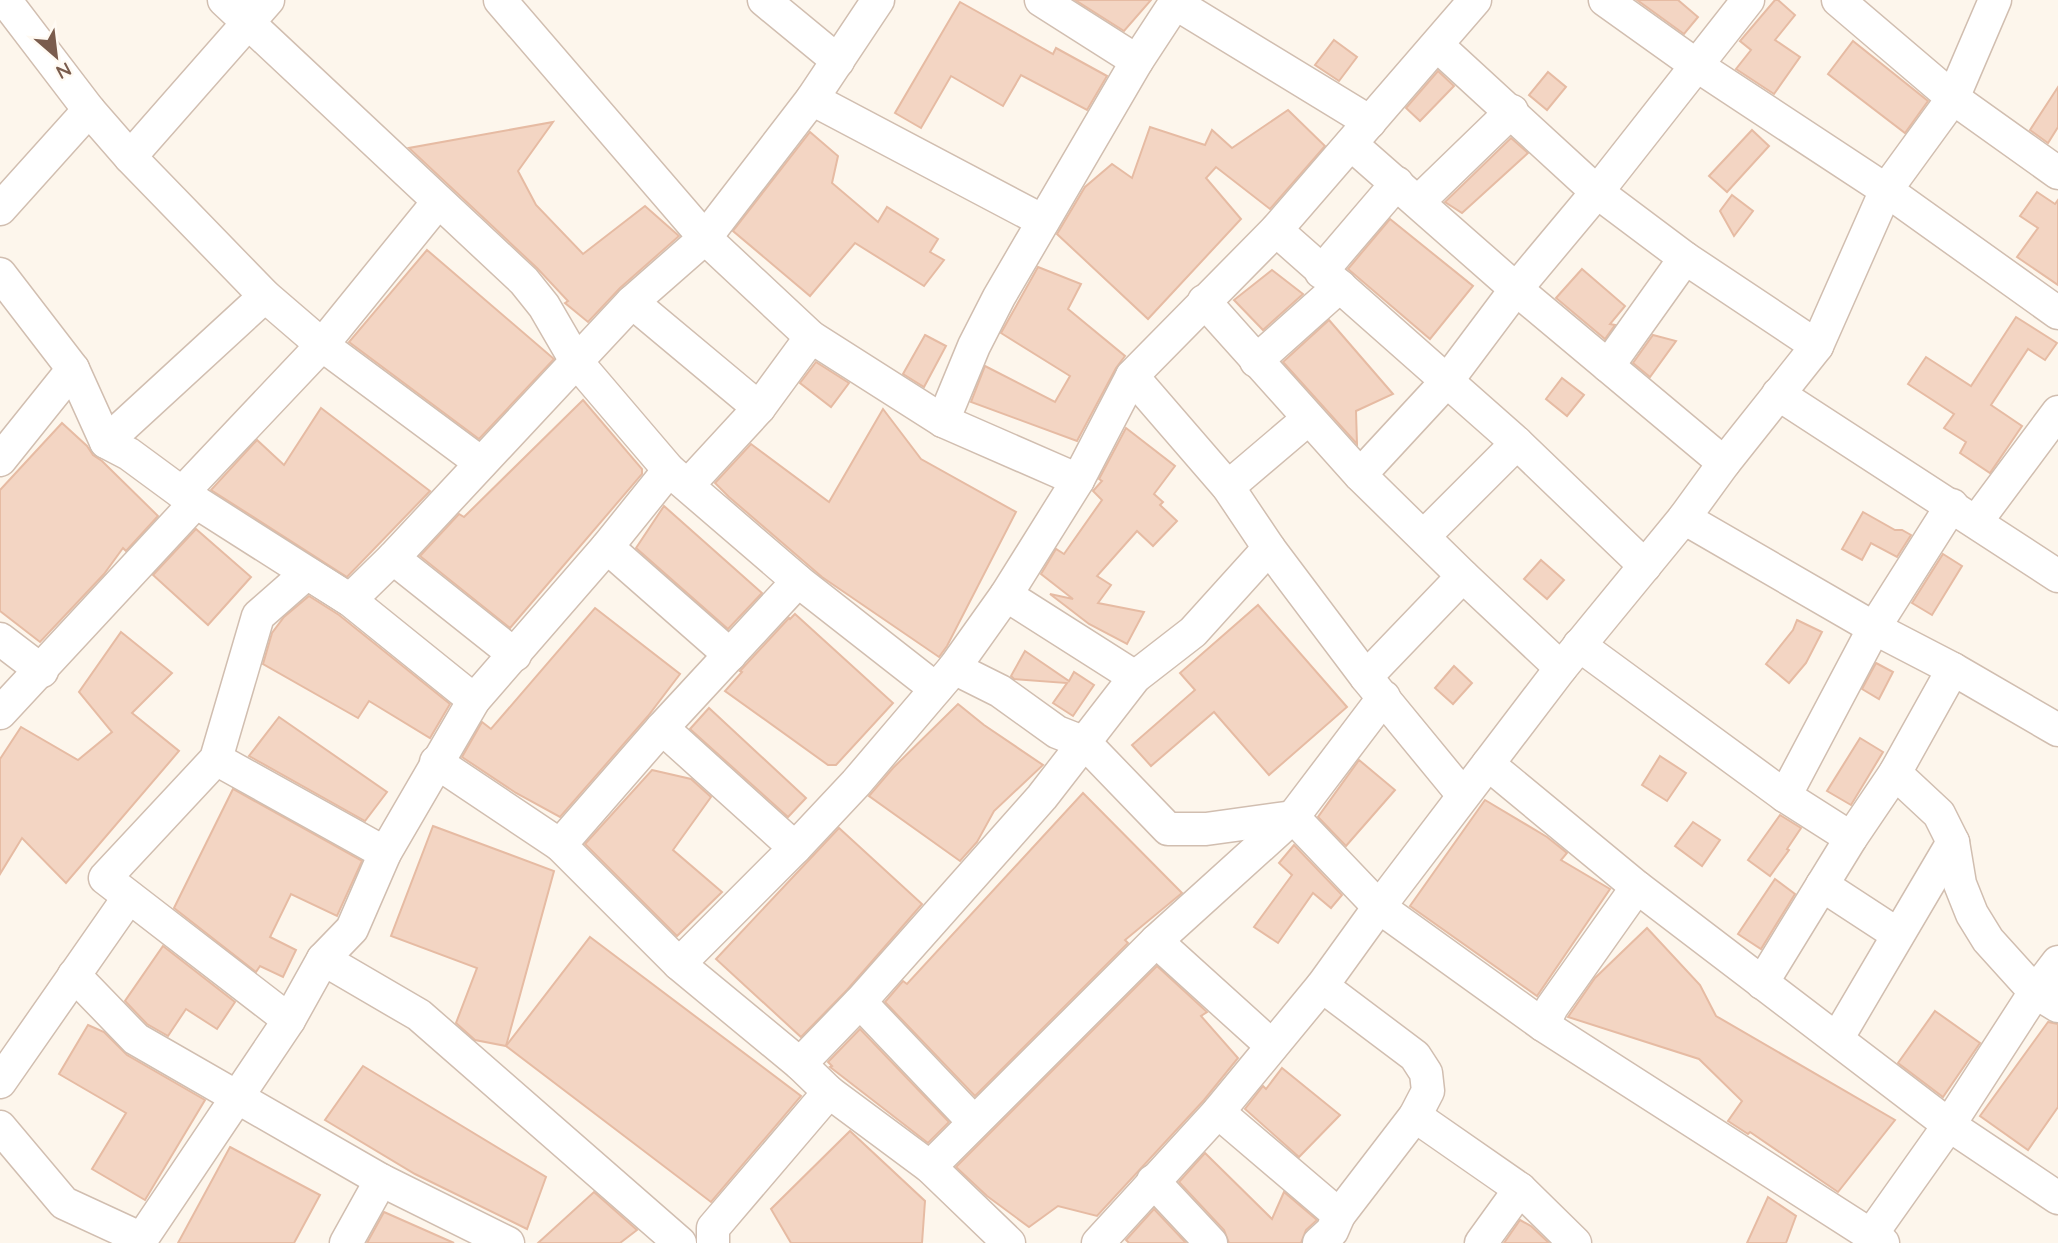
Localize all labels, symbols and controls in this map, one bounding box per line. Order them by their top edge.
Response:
north arrow [21,21,91,91]
text: N [52,57,76,85]

